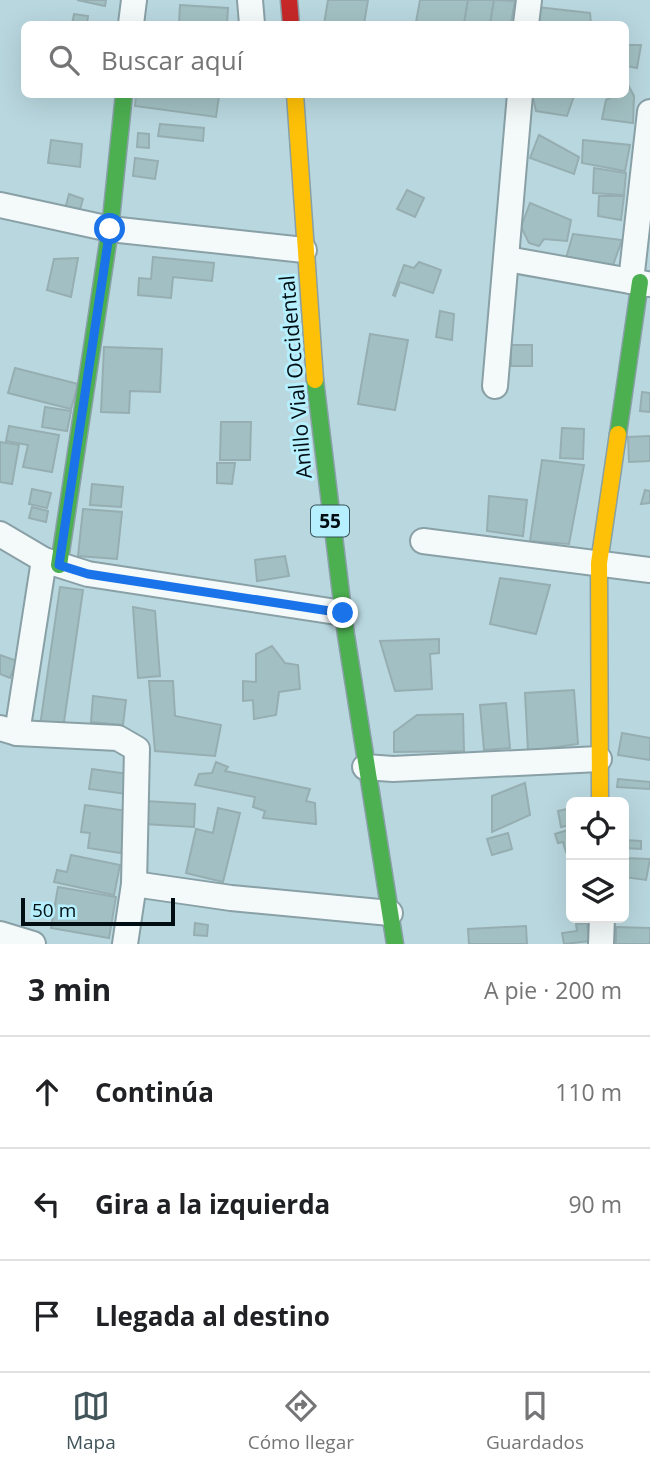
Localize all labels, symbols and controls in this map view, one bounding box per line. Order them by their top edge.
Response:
search box [21,21,629,98]
icon: search [45,41,83,79]
text: Buscar aquí [101,42,243,78]
route start [94,213,125,244]
street label: Anillo Vial Occidental [272,274,318,480]
road number: 55 [311,506,349,536]
route end [327,597,358,628]
map controls [566,797,629,923]
button: locate [566,797,629,860]
button: layers [566,860,629,923]
scale bar [21,895,175,927]
text: 50 m [32,897,76,923]
text: 3 min [28,969,111,1010]
text: A pie · 200 m [484,974,622,1006]
icon: ahead [28,1073,66,1111]
text: Continúa [95,1074,214,1110]
text: 110 m [555,1076,622,1108]
icon: left [28,1185,66,1223]
text: Gira a la izquierda [95,1186,330,1222]
text: 90 m [568,1188,622,1220]
icon: arrive [28,1297,66,1335]
text: Llegada al destino [95,1298,330,1334]
tab: Mapa [66,1387,116,1455]
tab: Cómo llegar [248,1387,354,1455]
tab: Guardados [486,1387,584,1455]

